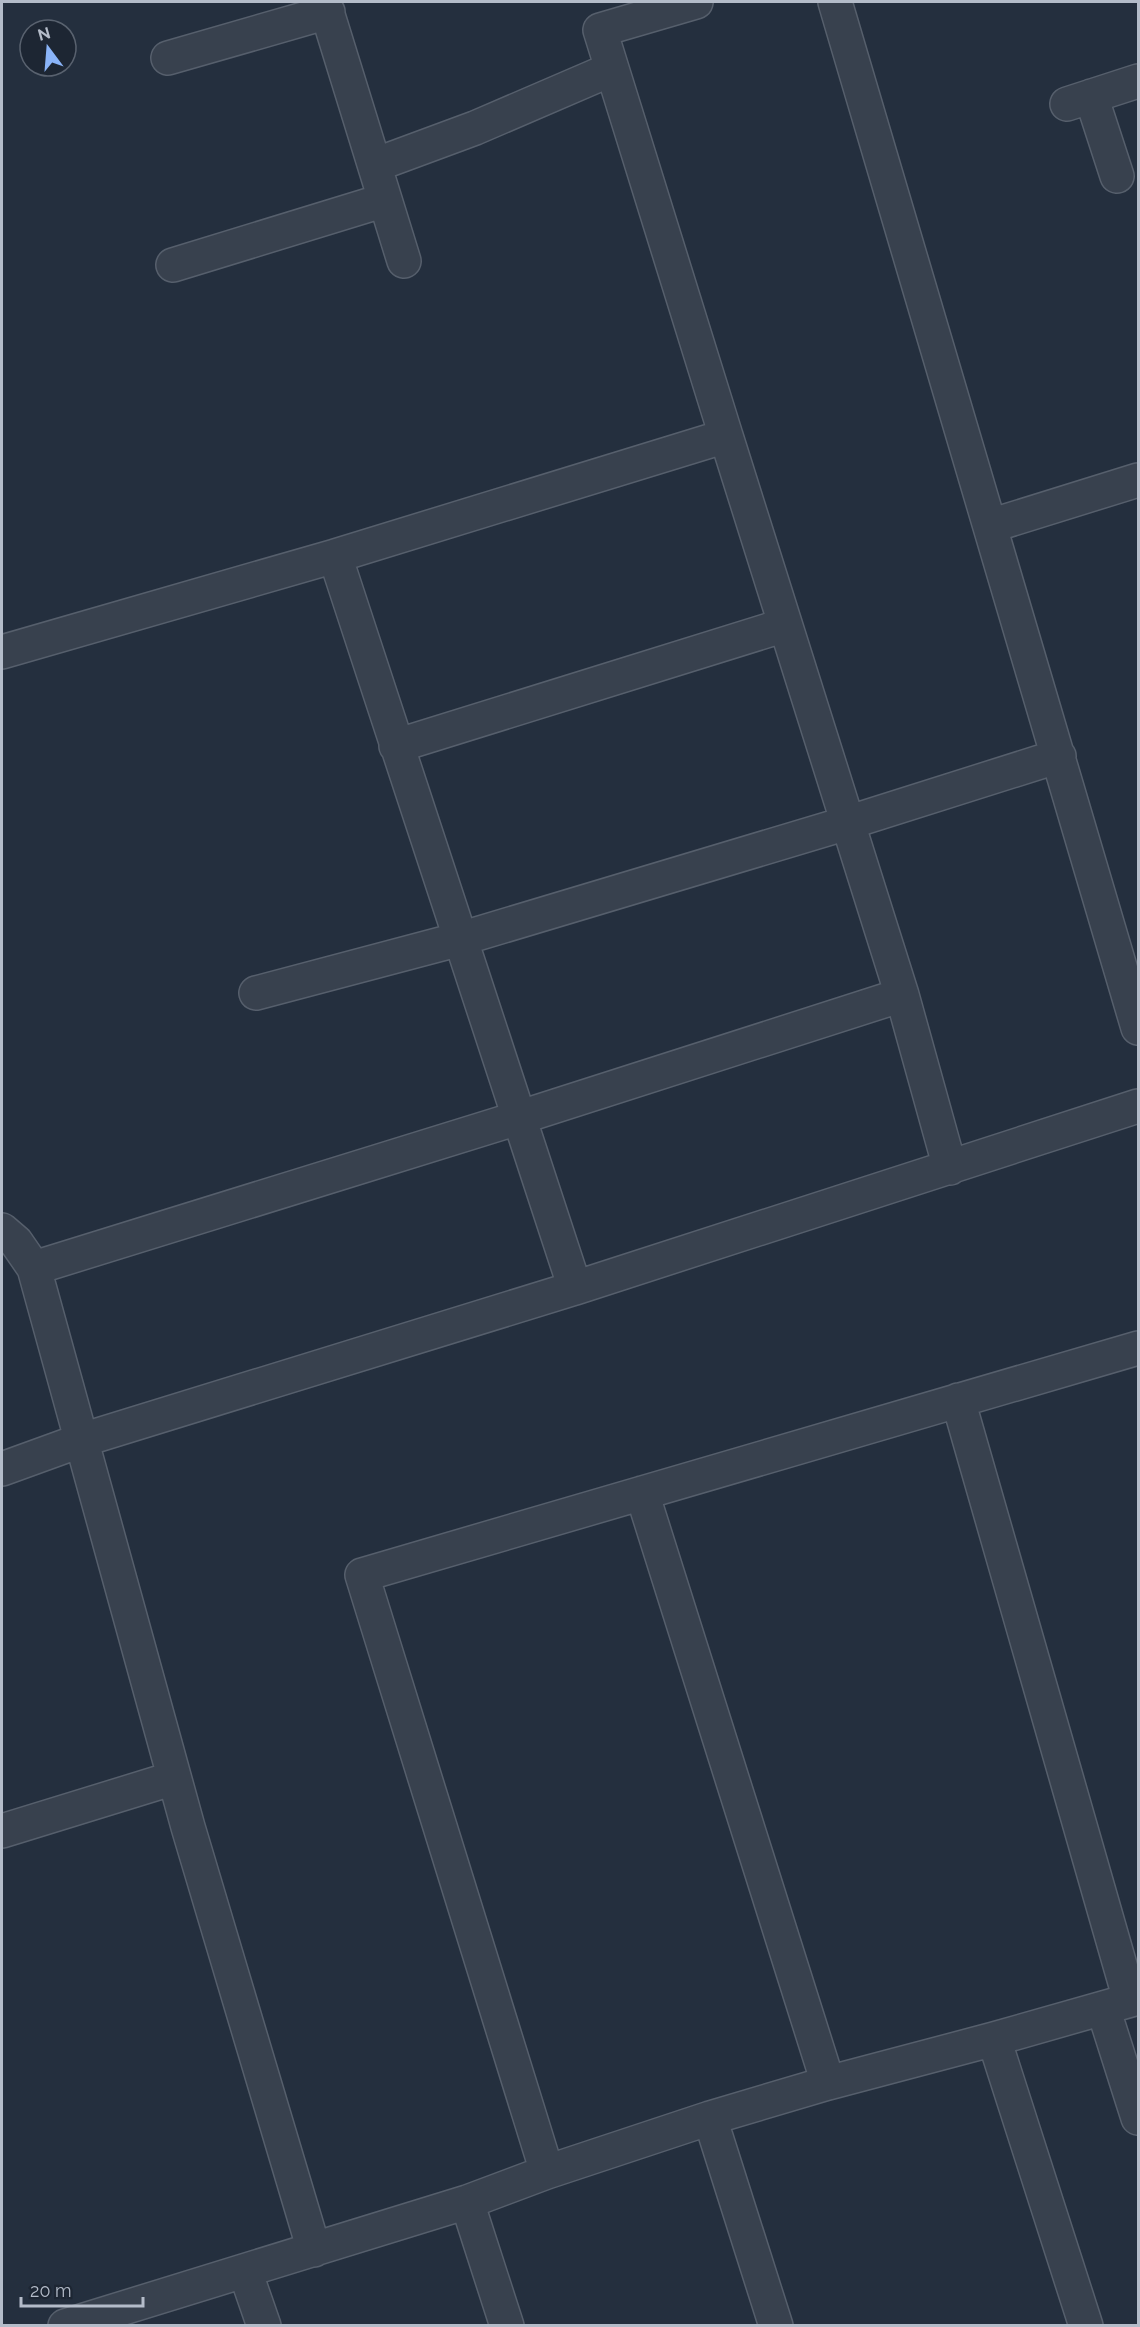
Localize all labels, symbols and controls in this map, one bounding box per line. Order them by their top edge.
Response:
north arrow [18,18,78,78]
text: N [36,23,52,45]
scale bar [21,2270,142,2308]
text: 20 m [30,2280,72,2301]

